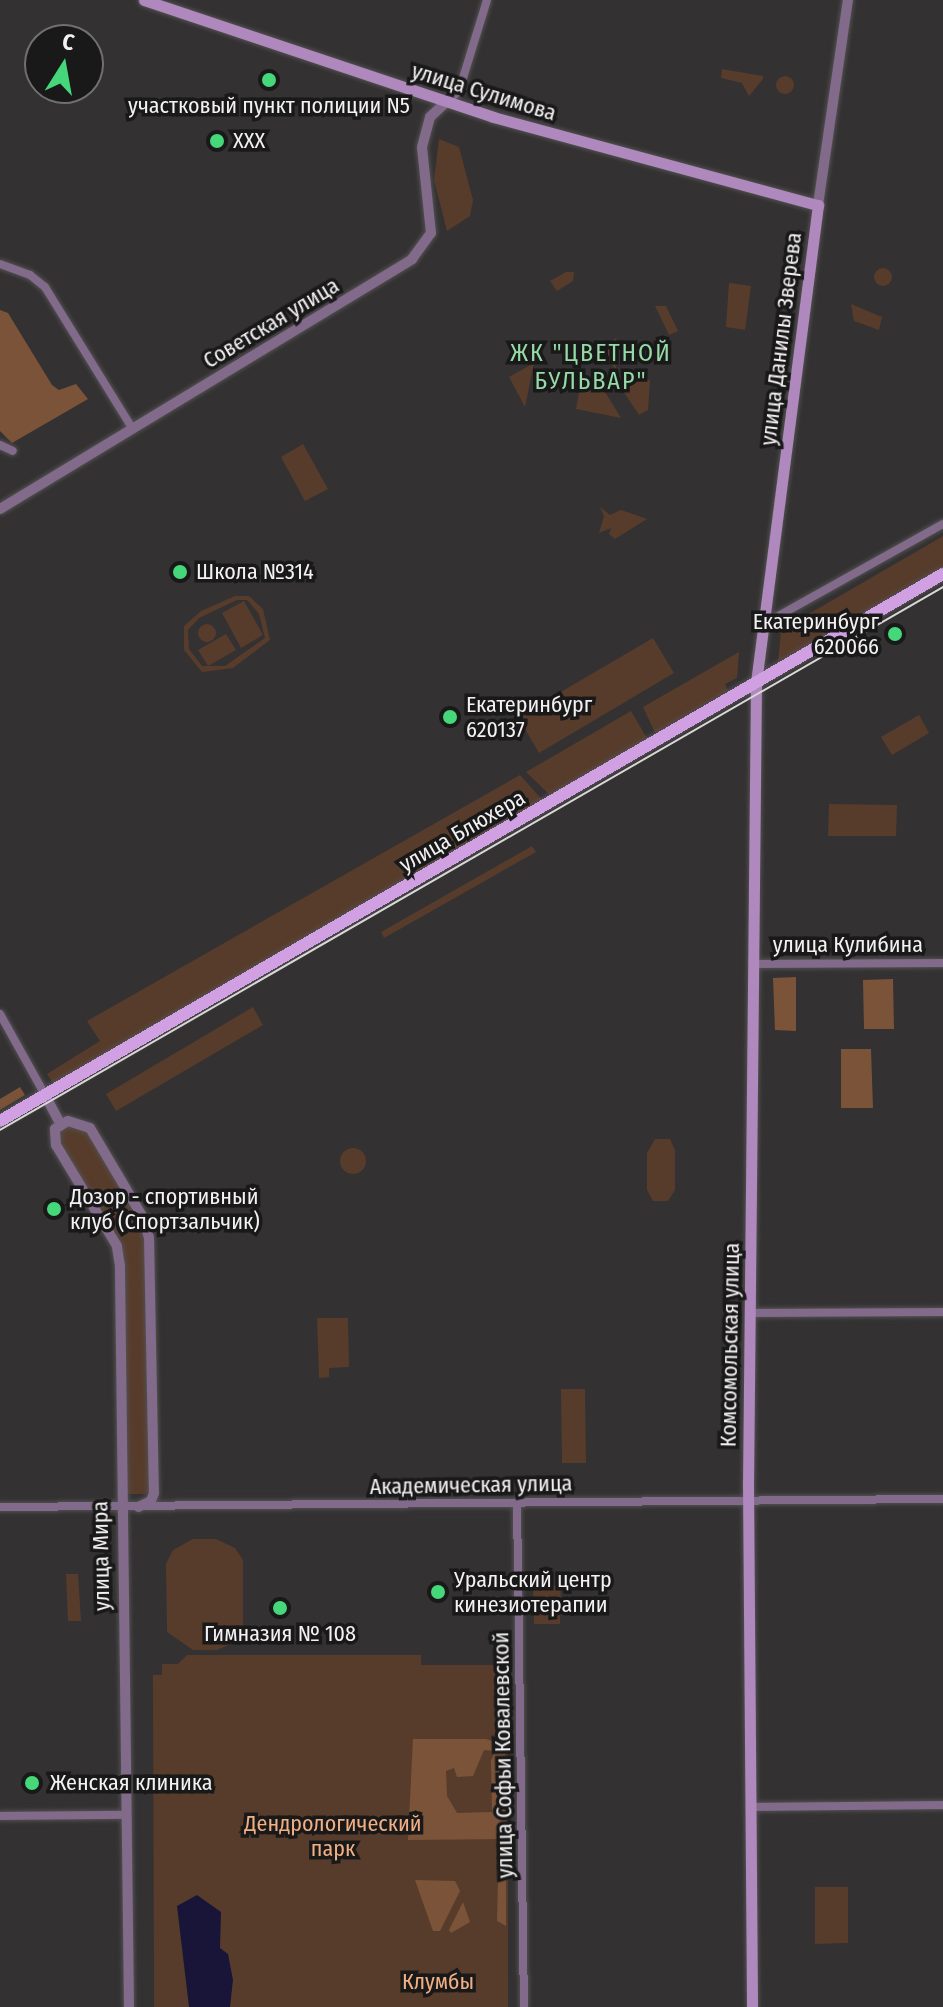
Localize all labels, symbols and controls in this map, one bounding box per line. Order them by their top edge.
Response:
north arrow [24,24,104,104]
text: С [60,28,77,56]
street label: улица Сулимова [409,58,559,126]
marker: участковый пункт полиции N5 [260,71,278,89]
place label: участковый пункт полиции N5 [128,93,410,119]
place label: XXX [233,128,265,154]
marker: XXX [208,132,226,150]
street label: улица Данилы Зверева [755,231,807,447]
street label: Советская улица [198,272,344,374]
district label: ЖК "ЦВЕТНОЙ БУЛЬВАР" [510,340,672,396]
place label: Школа №314 [196,559,314,585]
marker: Школа №314 [171,563,189,581]
place label: Екатеринбург 620066 [753,608,879,660]
marker: Екатеринбург 620066 [886,625,904,643]
place label: Екатеринбург 620137 [466,691,592,742]
marker: Екатеринбург 620137 [441,708,459,726]
street label: улица Блюхера [394,784,530,878]
street label: улица Кулибина [773,932,923,958]
place label: Дозор - спортивный клуб (Спортзальчик) [70,1183,260,1234]
marker: Дозор - спортивный клуб (Спортзальчик) [45,1200,63,1218]
street label: Комсомольская улица [715,1243,745,1447]
street label: Академическая улица [370,1470,572,1500]
street label: улица Мира [87,1501,115,1611]
place label: Уральский центр кинезиотерапии [454,1566,612,1618]
marker: Уральский центр кинезиотерапии [429,1583,447,1601]
marker: Гимназия № 108 [271,1599,289,1617]
place label: Гимназия № 108 [204,1621,356,1647]
street label: улица Софьи Ковалевской [488,1631,518,1879]
place label: Женская клиника [50,1770,213,1796]
marker: Женская клиника [21,1772,43,1794]
park label: Дендрологический парк [244,1810,422,1862]
park label: Клумбы [402,1969,474,1995]

